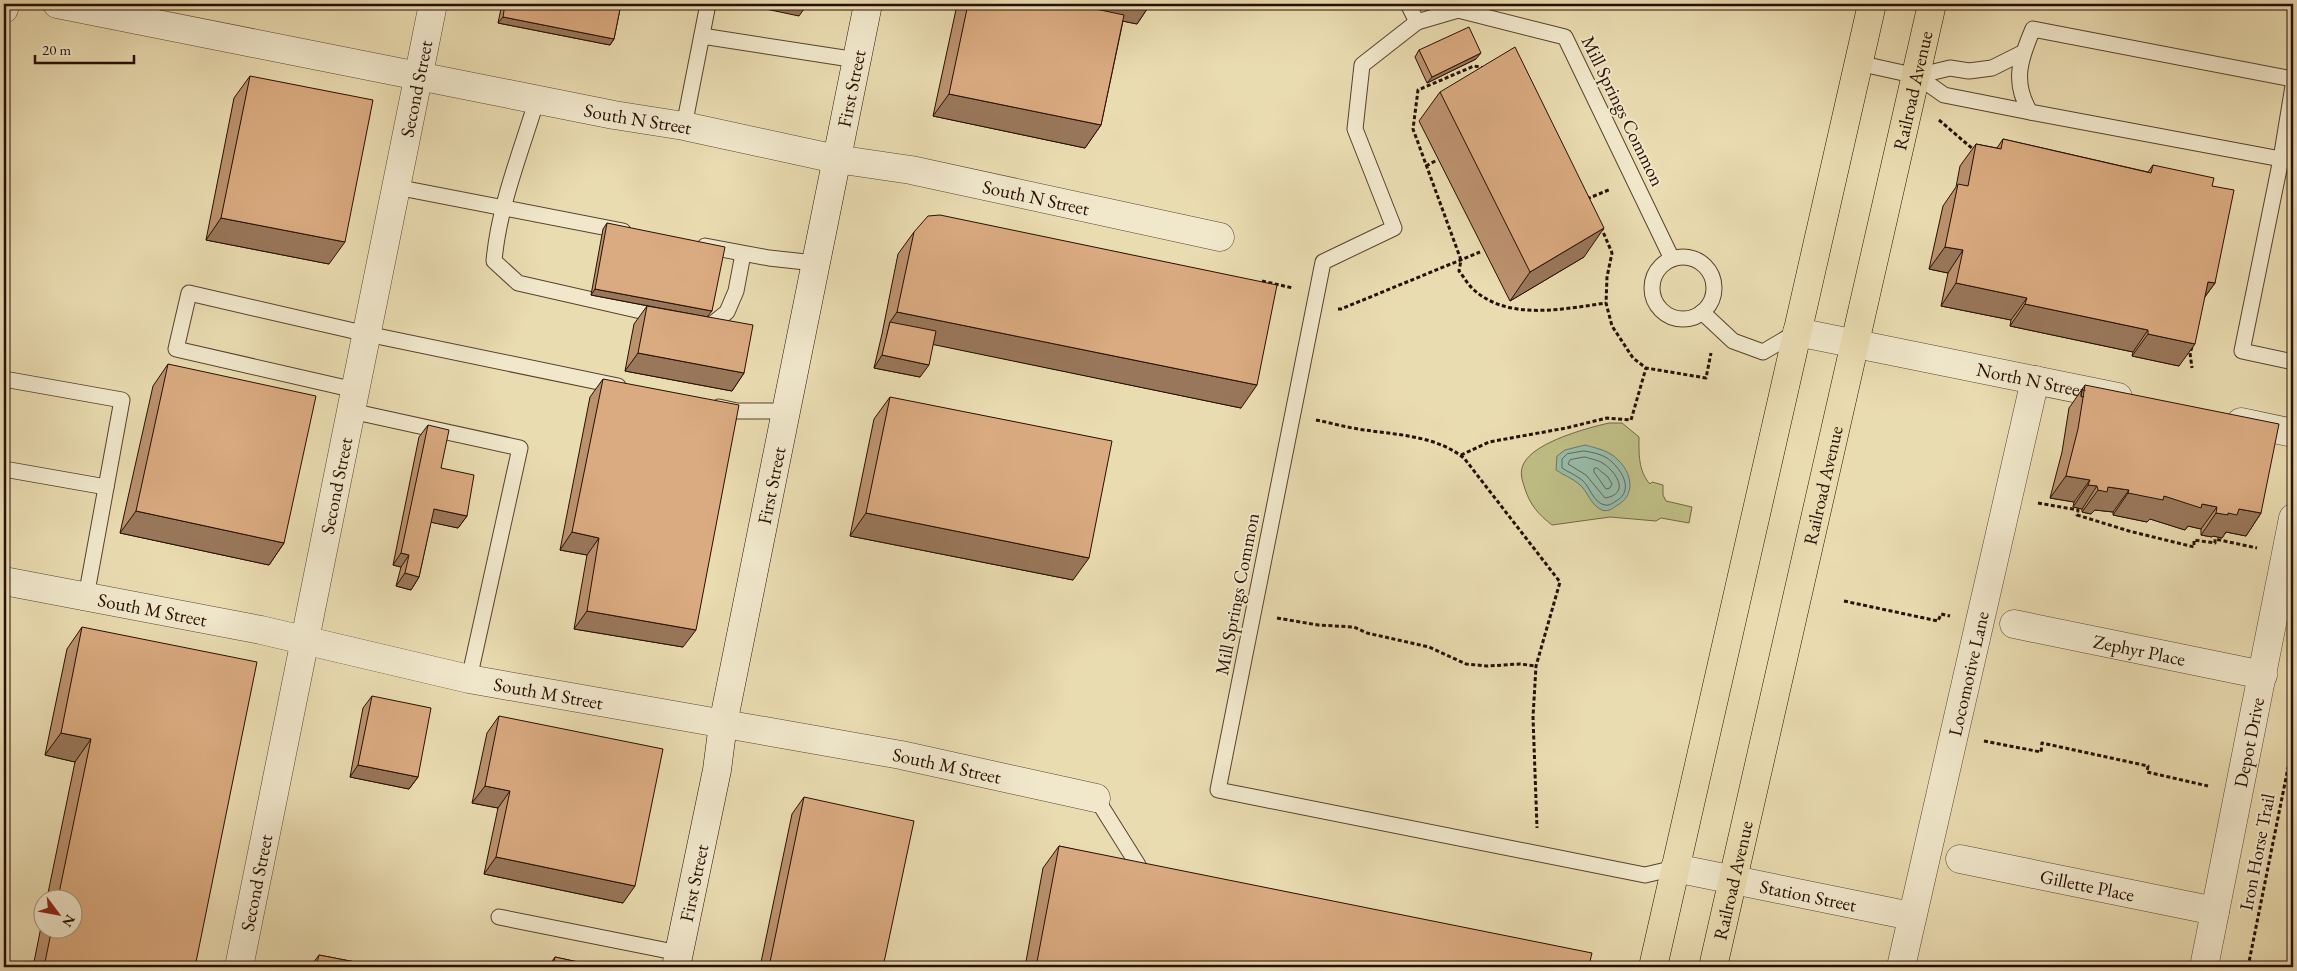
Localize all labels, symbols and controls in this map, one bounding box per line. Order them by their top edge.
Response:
street label: Railroad Avenue [1887,28,1938,152]
scale bar [35,32,134,64]
street label: Mill Springs Common [1576,32,1670,190]
street label: Second Street [394,38,438,139]
text: 20 m [42,40,71,59]
street label: First Street [831,47,871,129]
street label: South N Street [582,97,694,140]
street label: South N Street [980,173,1092,221]
street label: North N Street [1974,356,2088,403]
street label: Railroad Avenue [1797,423,1848,547]
street label: Second Street [314,435,358,536]
street label: First Street [751,444,791,526]
street label: Mill Springs Common [1209,511,1265,677]
street label: South M Street [96,587,209,632]
street label: Locomotive Lane [1942,609,1994,738]
street label: Zephyr Place [2091,628,2188,671]
street label: South M Street [492,671,605,715]
street label: Depot Drive [2227,695,2270,790]
street label: South M Street [891,741,1004,789]
street label: Iron Horse Trail [2233,791,2281,913]
street label: Railroad Avenue [1707,818,1758,942]
street label: Second Street [234,832,278,933]
street label: First Street [673,842,714,924]
street label: Gillette Place [2038,863,2137,907]
street label: Station Street [1758,873,1859,917]
north arrow [32,888,82,938]
text: N [58,911,80,931]

